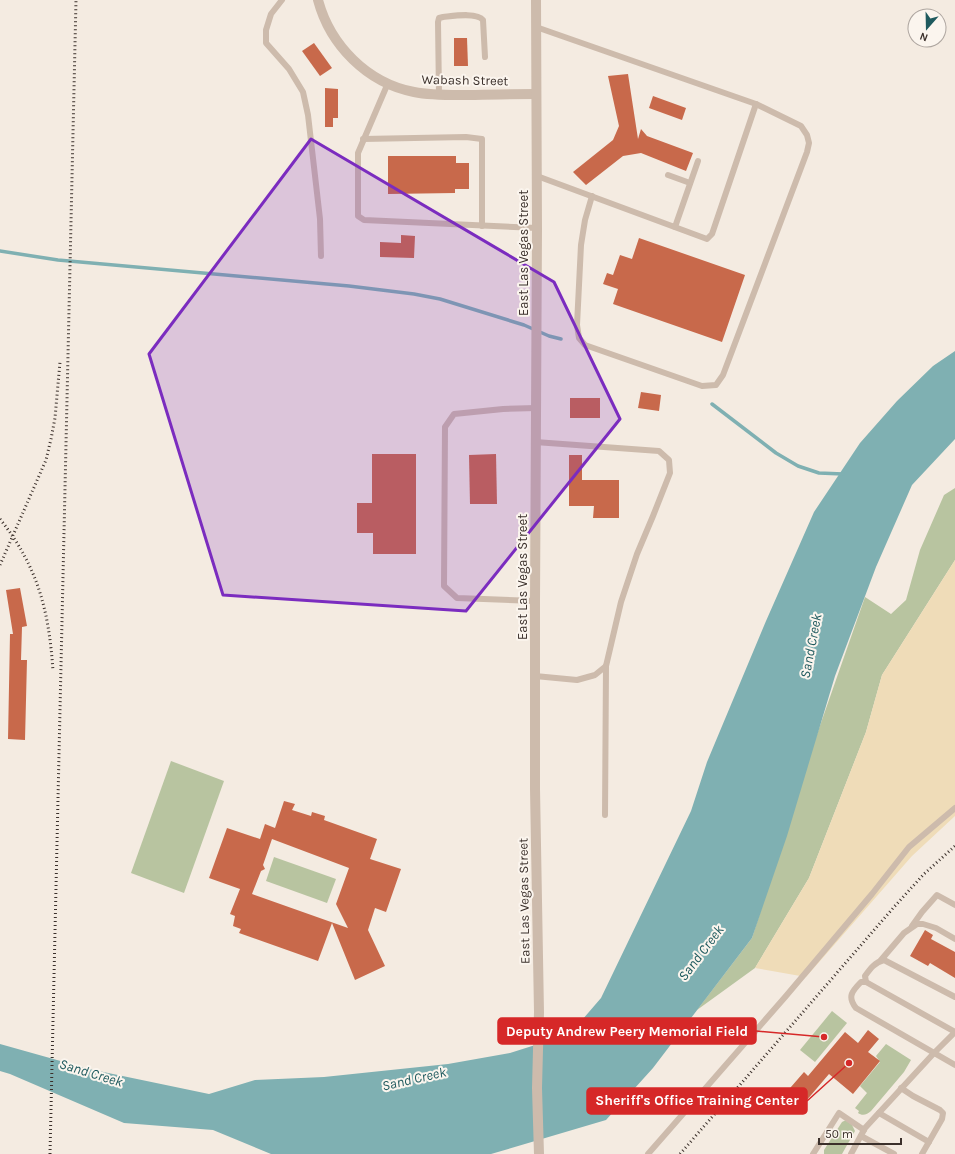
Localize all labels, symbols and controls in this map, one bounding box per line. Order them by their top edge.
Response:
north arrow [907,8,947,48]
text: N [918,29,930,44]
street label: Wabash Street [422,72,509,88]
street label: East Las Vegas Street [516,190,531,316]
street label: East Las Vegas Street [515,514,530,640]
water label: Sand Creek [796,611,826,680]
street label: East Las Vegas Street [515,838,533,964]
water label: Sand Creek [675,921,728,984]
callout: Deputy Andrew Peery Memorial Field [498,1018,756,1044]
text: Deputy Andrew Peery Memorial Field [506,1023,748,1040]
water label: Sand Creek [57,1055,126,1091]
water label: Sand Creek [380,1063,449,1095]
callout: Sheriff's Office Training Center [587,1088,807,1114]
text: Sheriff's Office Training Center [595,1092,799,1109]
scale bar [819,1120,901,1146]
text: 50 m [825,1127,853,1141]

